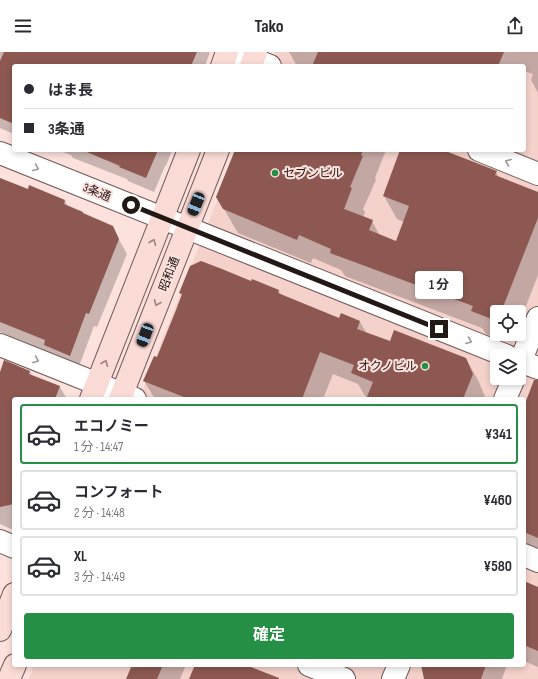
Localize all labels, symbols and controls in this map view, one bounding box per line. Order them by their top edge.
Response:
icon: menu [12,15,34,37]
icon: share [504,15,526,37]
text: Tako [254,16,284,37]
text: はま長 [48,81,93,100]
text: 3条通 [48,120,85,139]
one-way arrow [505,158,512,166]
one-way arrow [33,163,40,171]
place label: セブンビル [283,166,343,181]
marker: セブンビル [270,168,280,178]
street label: 3条通 [81,180,113,205]
car [186,191,206,217]
route start [122,196,140,214]
one-way arrow [148,238,156,245]
street label: 昭和通 [156,255,183,294]
callout: 1 分 [415,271,463,299]
text: 1 分 [429,277,449,293]
one-way arrow [154,300,162,307]
map controls [490,305,526,385]
button: locate [490,305,526,341]
route end [430,320,448,338]
car [135,322,155,348]
one-way arrow [465,336,472,344]
button: layers [490,349,526,385]
one-way arrow [33,355,40,363]
one-way arrow [100,359,108,367]
place label: オクノビル [358,359,417,374]
marker: オクノビル [420,361,430,371]
icon: car [26,416,62,452]
text: エコノミー [74,417,149,436]
text: ¥341 [485,425,512,444]
text: 1 分 · 14:47 [74,439,123,455]
icon: car [26,482,62,518]
text: コンフォート [74,483,164,502]
text: ¥460 [483,491,512,510]
text: 2 分 · 14:48 [74,505,125,521]
text: XL [74,547,87,566]
icon: car [26,548,62,584]
text: ¥580 [483,557,512,576]
text: 3 分 · 14:49 [74,569,125,585]
button: 確定 [24,613,514,659]

